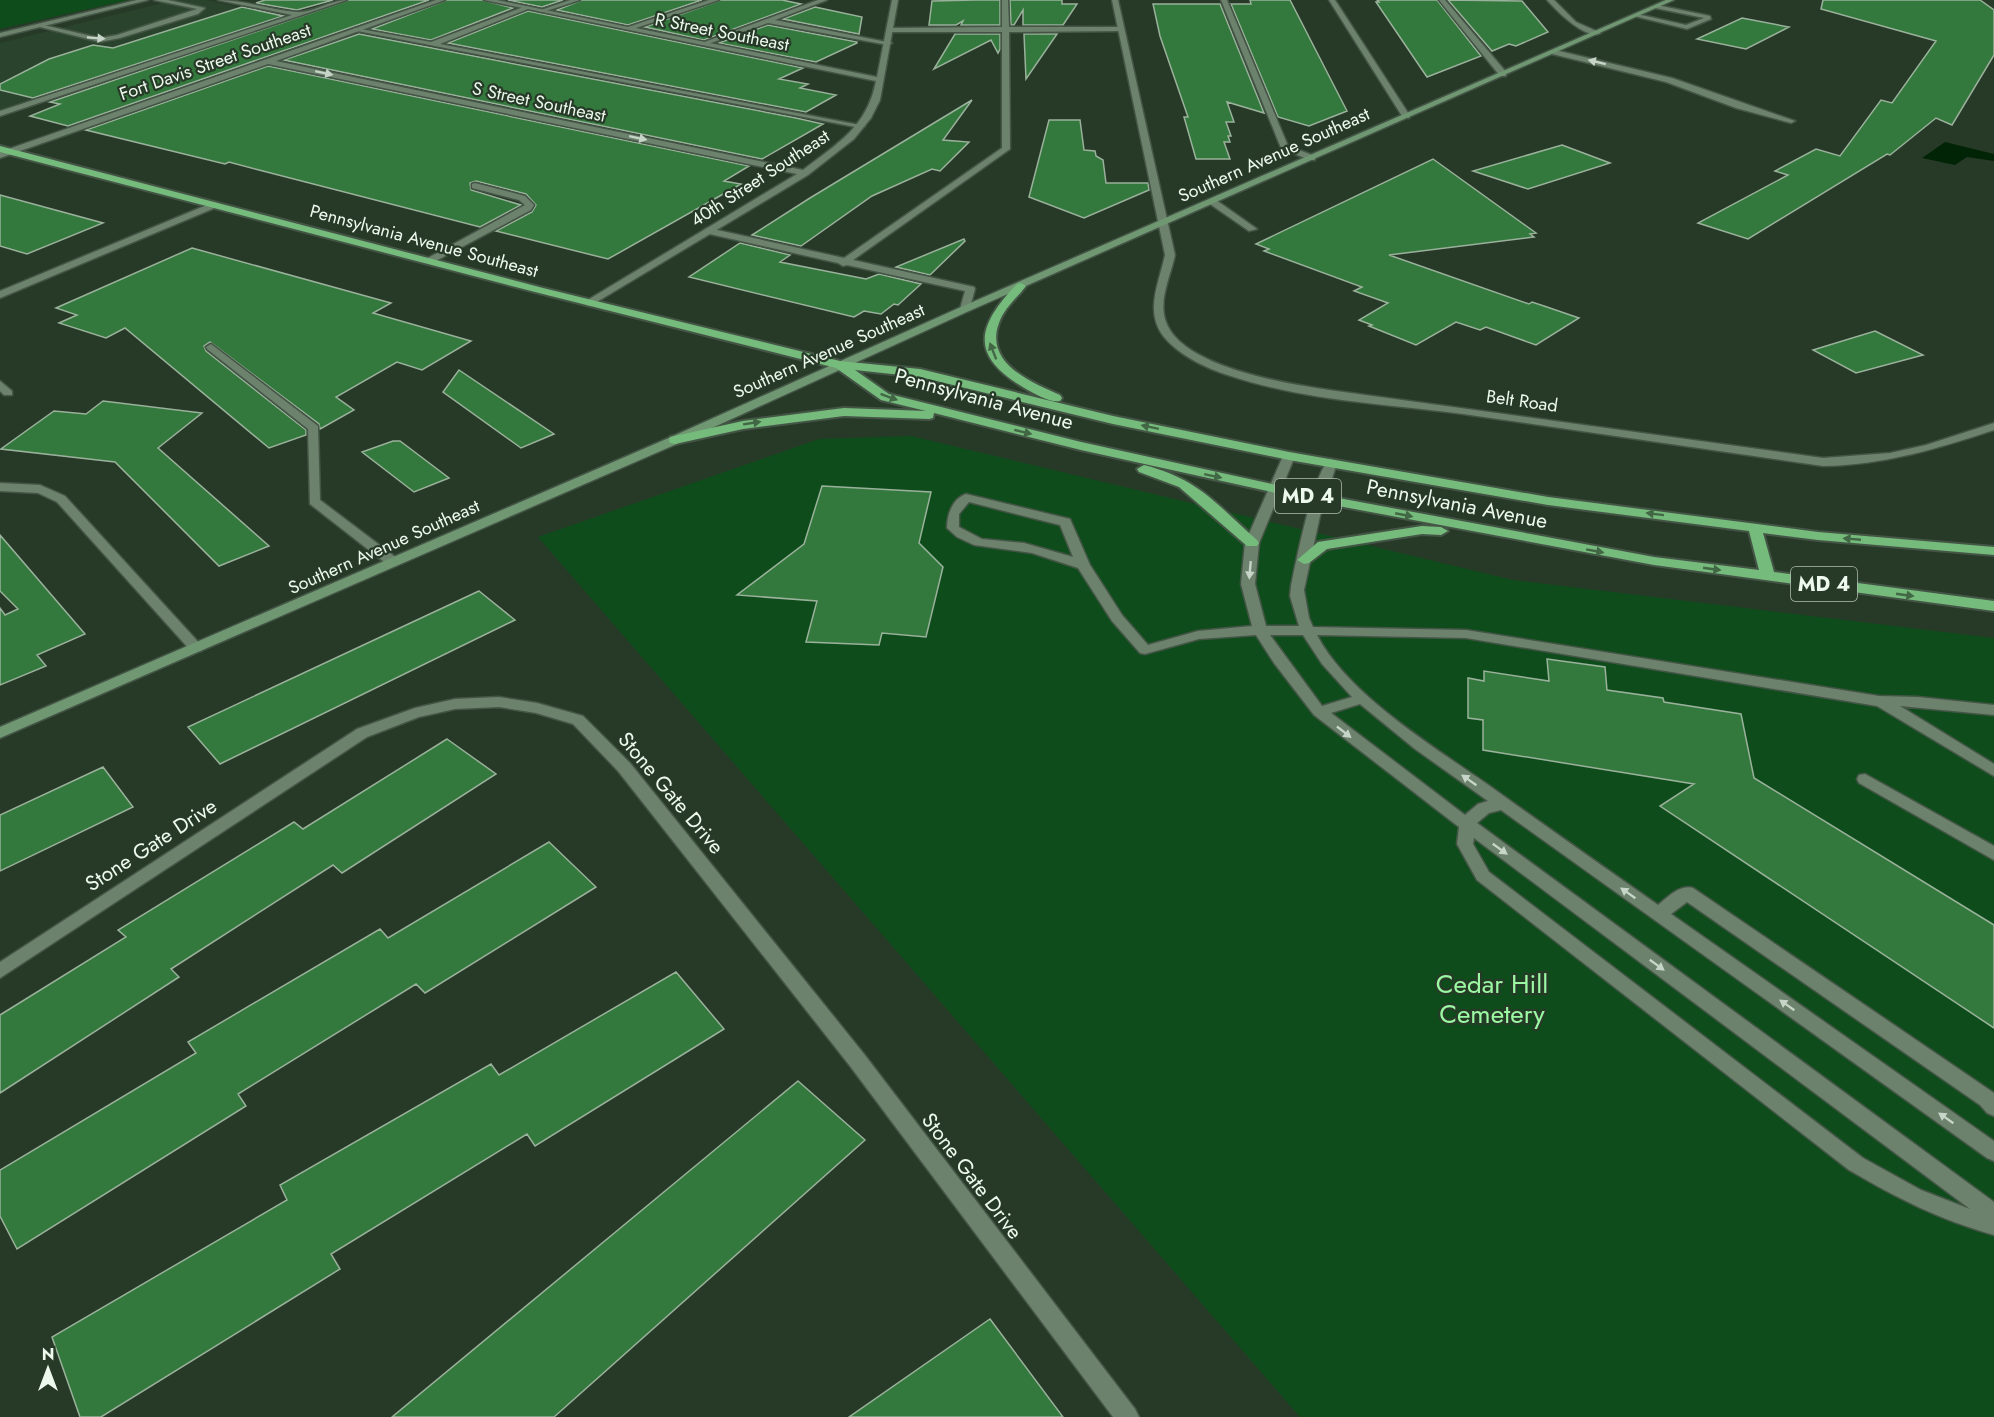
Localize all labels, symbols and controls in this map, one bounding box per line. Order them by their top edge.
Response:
street label: R Street Southeast [653,6,792,58]
street label: Fort Davis Street Southeast [116,17,315,107]
one-way arrow [87,33,106,43]
one-way arrow [1588,57,1606,67]
one-way arrow [314,69,333,78]
street label: S Street Southeast [470,75,609,129]
street label: Southern Avenue Southeast [1174,101,1374,209]
street label: 40th Street Southeast [685,123,835,233]
one-way arrow [629,134,647,144]
street label: Pennsylvania Avenue Southeast [307,198,542,284]
street label: Southern Avenue Southeast [729,297,929,405]
one-way arrow [988,341,998,359]
street label: Pennsylvania Avenue [891,361,1077,437]
street label: Belt Road [1485,383,1559,419]
one-way arrow [880,392,898,402]
one-way arrow [743,419,762,428]
one-way arrow [1140,422,1159,431]
one-way arrow [1014,427,1032,437]
one-way arrow [1204,471,1222,481]
street label: Pennsylvania Avenue [1364,472,1550,536]
road number: MD 4 [1275,479,1341,513]
street label: Southern Avenue Southeast [284,493,484,601]
one-way arrow [1645,510,1664,519]
one-way arrow [1394,511,1413,520]
one-way arrow [1842,534,1861,544]
one-way arrow [1586,547,1605,556]
one-way arrow [1245,560,1255,579]
one-way arrow [1702,565,1721,574]
road number: MD 4 [1791,567,1857,601]
one-way arrow [1895,590,1914,600]
street label: Stone Gate Drive [611,725,731,861]
one-way arrow [1336,725,1352,738]
one-way arrow [1461,774,1477,786]
street label: Stone Gate Drive [79,791,223,899]
one-way arrow [1492,843,1508,855]
one-way arrow [1620,887,1636,899]
one-way arrow [1648,959,1664,971]
park label: Cedar Hill Cemetery [1436,965,1548,1033]
one-way arrow [1780,999,1796,1011]
street label: Stone Gate Drive [914,1107,1030,1246]
one-way arrow [1939,1112,1955,1124]
north arrow [18,1339,78,1399]
text: N [42,1343,54,1366]

